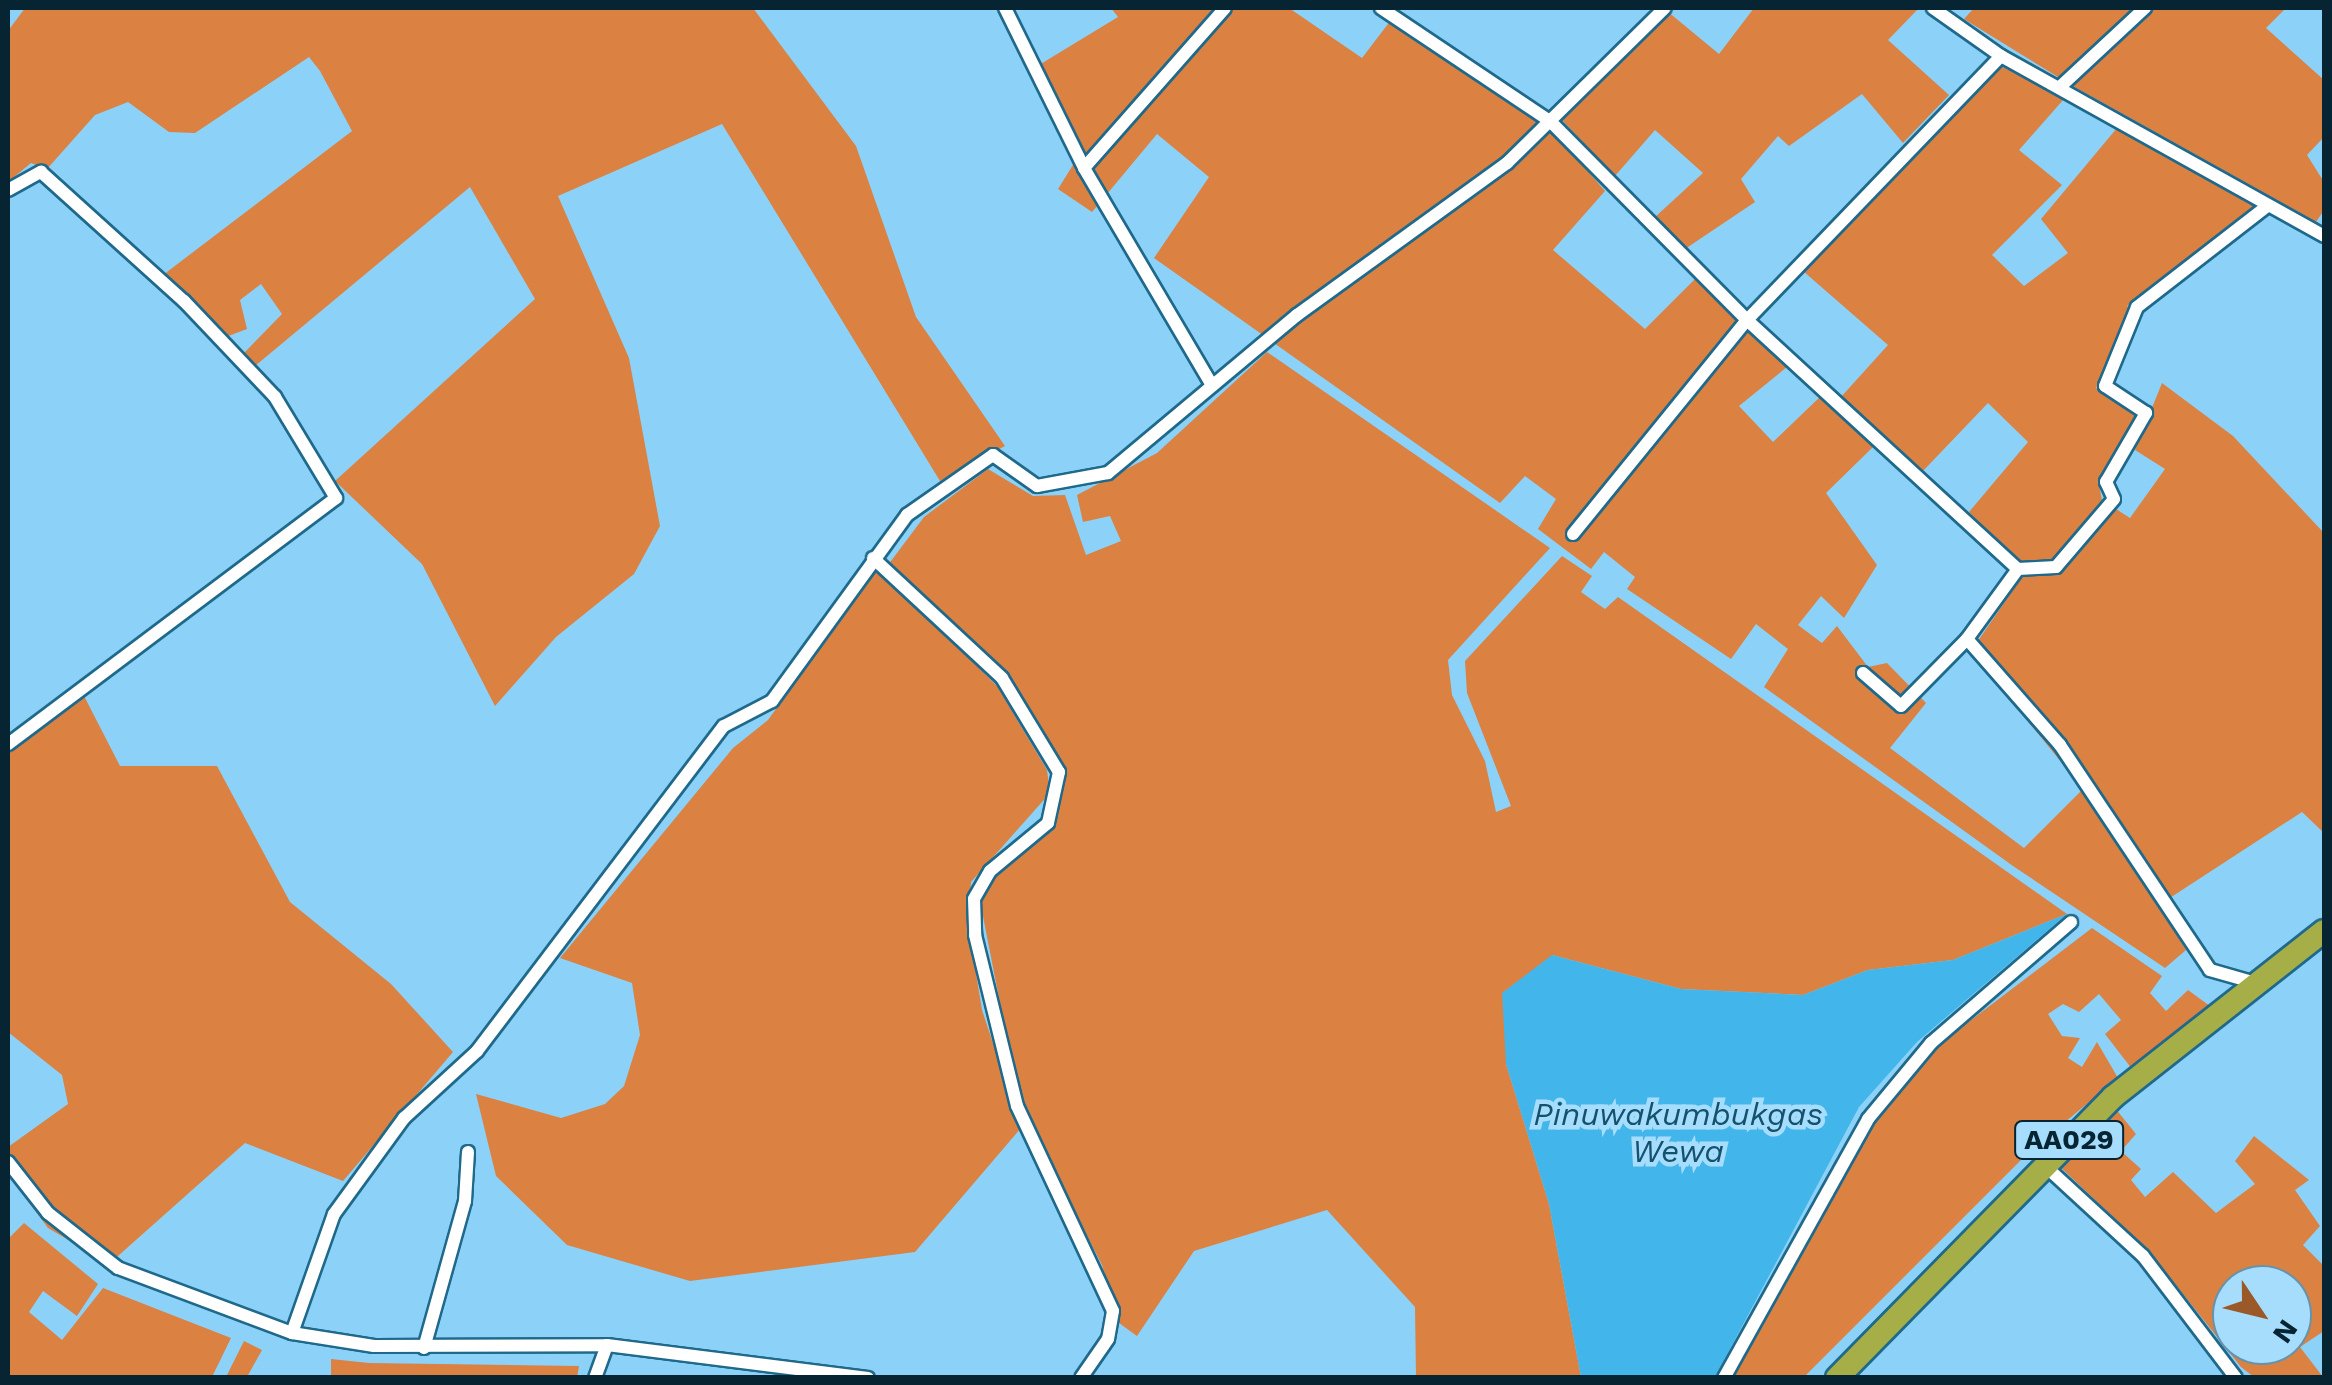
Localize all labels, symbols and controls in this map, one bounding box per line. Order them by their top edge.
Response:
water label: Pinuwakumbukgas Wewa [1533,1096,1823,1171]
road number: AA029 [2014,1117,2124,1163]
north arrow [2212,1265,2312,1365]
text: N [2266,1313,2305,1349]

